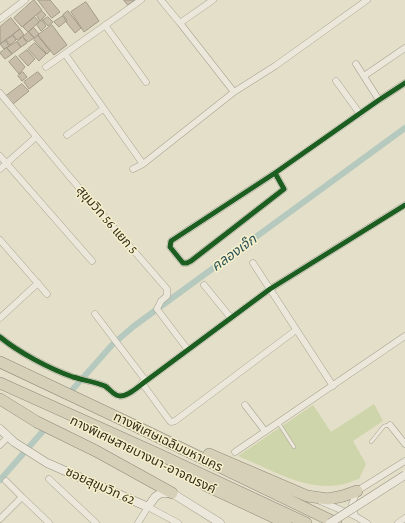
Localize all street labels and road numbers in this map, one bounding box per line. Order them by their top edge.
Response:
street label: สุขุมวิท 56 แยก 5 [73,183,141,257]
street label: ทางพิเศษเฉลิมมหานคร [111,409,225,475]
street label: ทางพิเศษสายบางนา-อาจณรงค์ [67,413,219,497]
street label: ซอยสุขุมวิท 62 [63,464,137,508]

